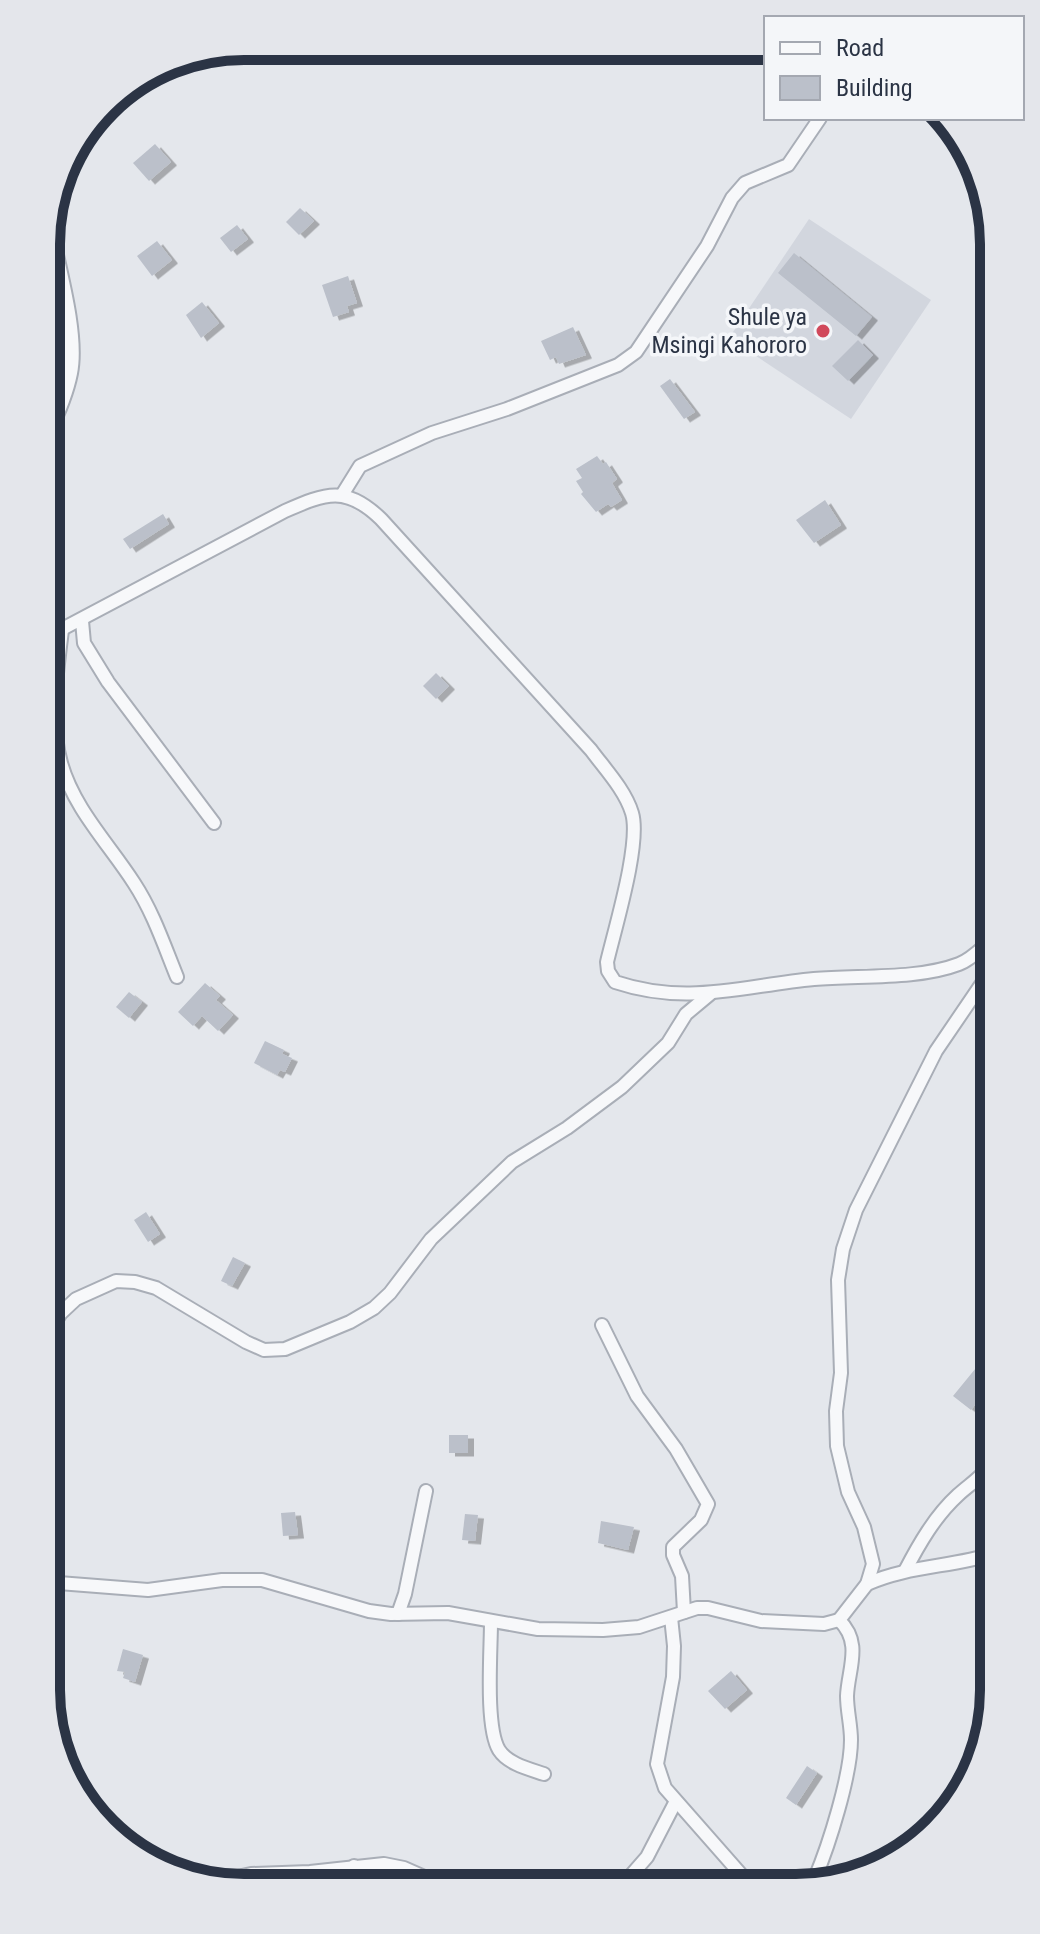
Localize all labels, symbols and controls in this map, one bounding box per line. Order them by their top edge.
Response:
legend [764,16,1024,120]
text: Road [836,34,884,62]
text: Building [836,74,913,102]
place label: Shule ya Msingi Kahororo [651,303,807,359]
marker: Shule ya Msingi Kahororo [814,322,832,340]

